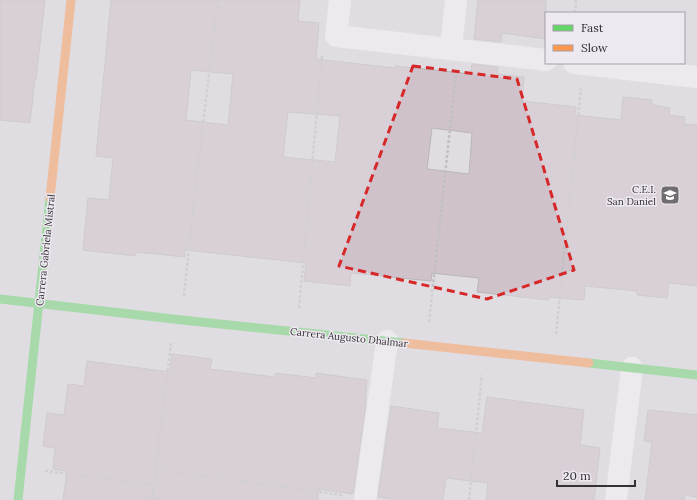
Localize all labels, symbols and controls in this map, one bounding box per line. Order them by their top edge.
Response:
legend [545,12,685,64]
text: Fast [581,20,604,35]
text: Slow [581,40,608,55]
place label: C.E.I. San Daniel [607,183,656,208]
school or university icon: C.E.I. San Daniel [659,184,681,206]
street label: Carrera Gabriela Mistral [33,193,58,307]
street label: Carrera Augusto Dhalmar [289,325,409,350]
scale bar [557,462,635,488]
text: 20 m [563,468,591,483]

